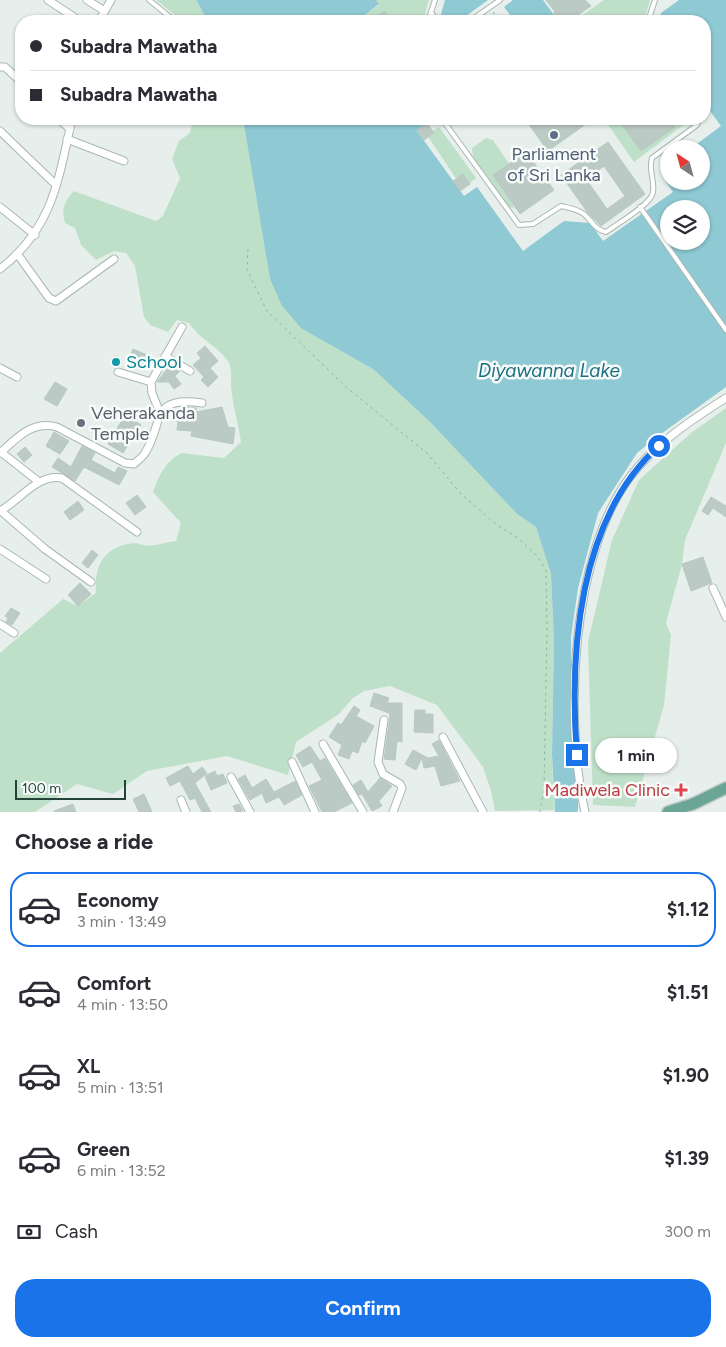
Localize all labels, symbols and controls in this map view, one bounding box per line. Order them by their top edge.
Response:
text: Subadra Mawatha [60,35,217,58]
text: Subadra Mawatha [60,83,217,106]
marker: Parliament of Sri Lanka [548,129,560,141]
north arrow [660,140,710,190]
map controls [660,140,710,250]
place label: Parliament of Sri Lanka [507,143,601,186]
button: layers [660,200,710,250]
place label: School [126,351,182,373]
marker: School [110,356,122,368]
water label: Diyawanna Lake [478,359,620,382]
place label: Veherakanda Temple [91,402,195,445]
marker: Veherakanda Temple [75,417,87,429]
route start [648,435,670,457]
callout: 1 min [594,738,677,772]
route end [566,744,588,766]
text: 1 min [617,746,655,765]
scale bar [15,777,126,800]
place label: Madiwela Clinic [544,779,670,801]
text: 100 m [22,780,61,797]
marker: Madiwela Clinic [674,783,688,797]
text: Choose a ride [15,828,153,855]
icon: car [17,887,62,932]
text: Economy [77,889,159,912]
text: $1.12 [667,898,709,921]
text: 3 min · 13:49 [77,912,166,931]
icon: car [17,970,62,1015]
text: Comfort [77,972,152,995]
text: $1.51 [667,981,709,1004]
text: 4 min · 13:50 [77,995,168,1014]
icon: car [17,1053,62,1098]
text: XL [77,1055,100,1078]
text: $1.90 [662,1064,709,1087]
text: 5 min · 13:51 [77,1078,164,1097]
icon: car [17,1136,62,1181]
text: Green [77,1138,130,1161]
text: $1.39 [664,1147,709,1170]
text: 6 min · 13:52 [77,1161,166,1180]
icon: cash [15,1218,43,1246]
text: Cash [55,1220,98,1243]
text: 300 m [664,1222,711,1241]
button: Confirm [15,1279,711,1337]

